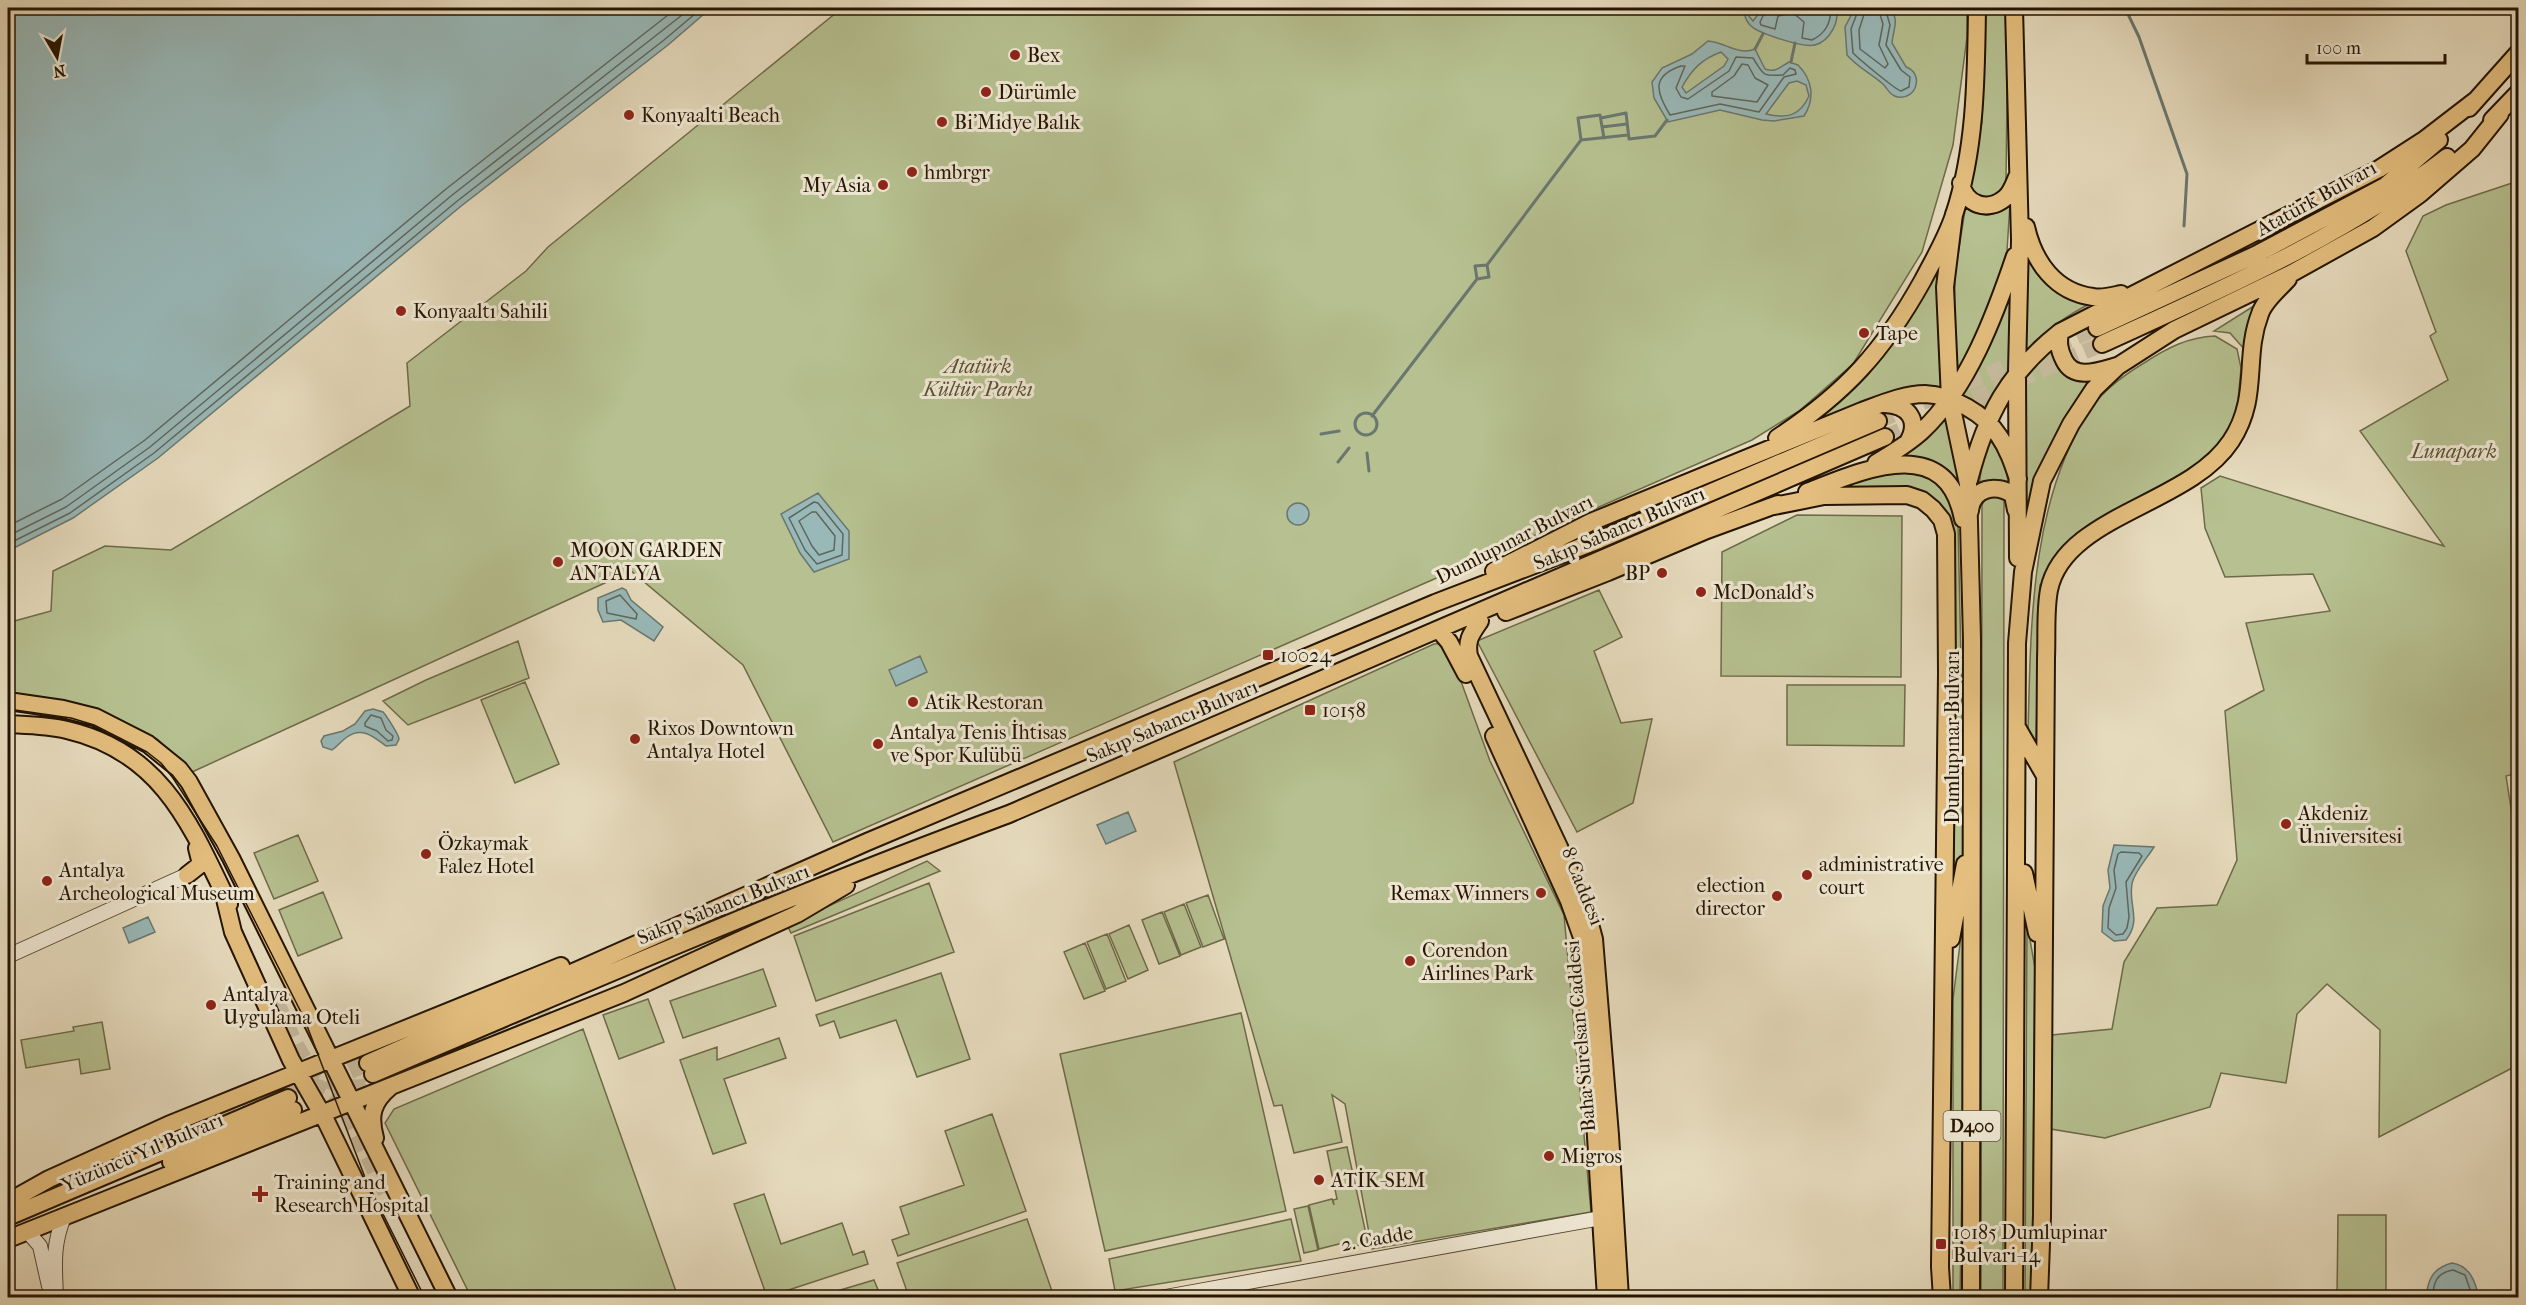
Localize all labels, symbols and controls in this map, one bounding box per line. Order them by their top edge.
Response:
north arrow [27,27,87,87]
scale bar [2307,27,2445,65]
text: 100 m [2316,38,2361,59]
place label: Bex [1027,44,1061,67]
marker: Bex [1008,48,1022,62]
text: N [51,61,67,82]
place label: Dürümle [998,81,1076,104]
marker: Dürümle [979,85,993,99]
place label: Konyaalti Beach [641,104,781,127]
marker: Konyaalti Beach [622,108,636,122]
place label: Bi’Midye Balık [954,111,1081,134]
marker: Bi’Midye Balık [935,115,949,129]
street label: Atatürk Bulvarı [2251,156,2380,241]
place label: hmbrgr [924,161,990,184]
marker: hmbrgr [905,165,919,179]
place label: My Asia [803,174,872,197]
marker: My Asia [876,178,890,192]
place label: Konyaaltı Sahili [413,300,548,323]
marker: Konyaaltı Sahili [394,304,408,318]
place label: Tape [1876,322,1918,345]
marker: Tape [1857,326,1871,340]
park label: Atatürk Kültür Parkı [922,355,1033,401]
park label: Lunapark [2409,440,2497,463]
street label: Sakıp Sabancı Bulvarı [1530,482,1708,575]
street label: Dumlupınar Bulvarı [1432,490,1597,589]
place label: MOON GARDEN ANTALYA [569,539,723,585]
marker: MOON GARDEN ANTALYA [551,555,565,569]
place label: BP [1625,562,1650,585]
marker: BP [1655,566,1669,580]
place label: McDonald's [1713,581,1814,604]
marker: McDonald's [1694,585,1708,599]
place label: 10024 [1280,644,1332,667]
marker: 10024 [1261,648,1275,662]
street label: Dumlupınar Bulvarı [1941,650,1964,824]
street label: Sakıp Sabancı Bulvarı [1083,675,1261,768]
place label: Atik Restoran [924,691,1044,714]
marker: Atik Restoran [906,695,920,709]
place label: 10158 [1322,699,1366,722]
marker: 10158 [1303,703,1317,717]
place label: Rixos Downtown Antalya Hotel [646,717,794,763]
place label: Antalya Tenis İhtisas ve Spor Kulübü [889,720,1067,767]
marker: Rixos Downtown Antalya Hotel [628,732,642,746]
marker: Antalya Tenis İhtisas ve Spor Kulübü [871,737,885,751]
place label: Akdeniz Üniversitesi [2297,802,2402,848]
marker: Akdeniz Üniversitesi [2279,817,2293,831]
place label: Özkaymak Falez Hotel [438,831,535,878]
street label: 8 Caddesi [1557,844,1609,929]
marker: Özkaymak Falez Hotel [419,847,433,861]
place label: administrative court [1819,853,1944,899]
place label: Antalya Archeological Museum [58,859,255,905]
street label: Sakıp Sabancı Bulvarı [634,859,813,950]
marker: administrative court [1800,868,1814,882]
marker: Antalya Archeological Museum [40,874,54,888]
place label: election director [1695,874,1765,920]
place label: Remax Winners [1390,882,1529,905]
marker: Remax Winners [1534,886,1548,900]
marker: election director [1770,889,1784,903]
place label: Corendon Airlines Park [1421,939,1534,985]
street label: Baha Sürelsan Caddesi [1561,939,1600,1133]
marker: Corendon Airlines Park [1403,954,1417,968]
place label: Antalya Uygulama Oteli [222,983,360,1029]
marker: Antalya Uygulama Oteli [204,998,218,1012]
street label: Yüzüncü Yıl Bulvarı [57,1108,227,1197]
road number: D400 [1944,1111,2000,1141]
place label: Migros [1561,1145,1622,1168]
marker: Migros [1542,1149,1556,1163]
place label: ATİK-SEM [1330,1168,1425,1192]
place label: Training and Research Hospital [274,1171,429,1217]
marker: ATİK-SEM [1312,1173,1326,1187]
marker: Training and Research Hospital [251,1185,269,1203]
street label: 2. Cadde [1339,1221,1415,1256]
place label: 10185 Dumlupinar Bulvari-14 [1953,1221,2108,1267]
marker: 10185 Dumlupinar Bulvari-14 [1934,1237,1948,1251]

